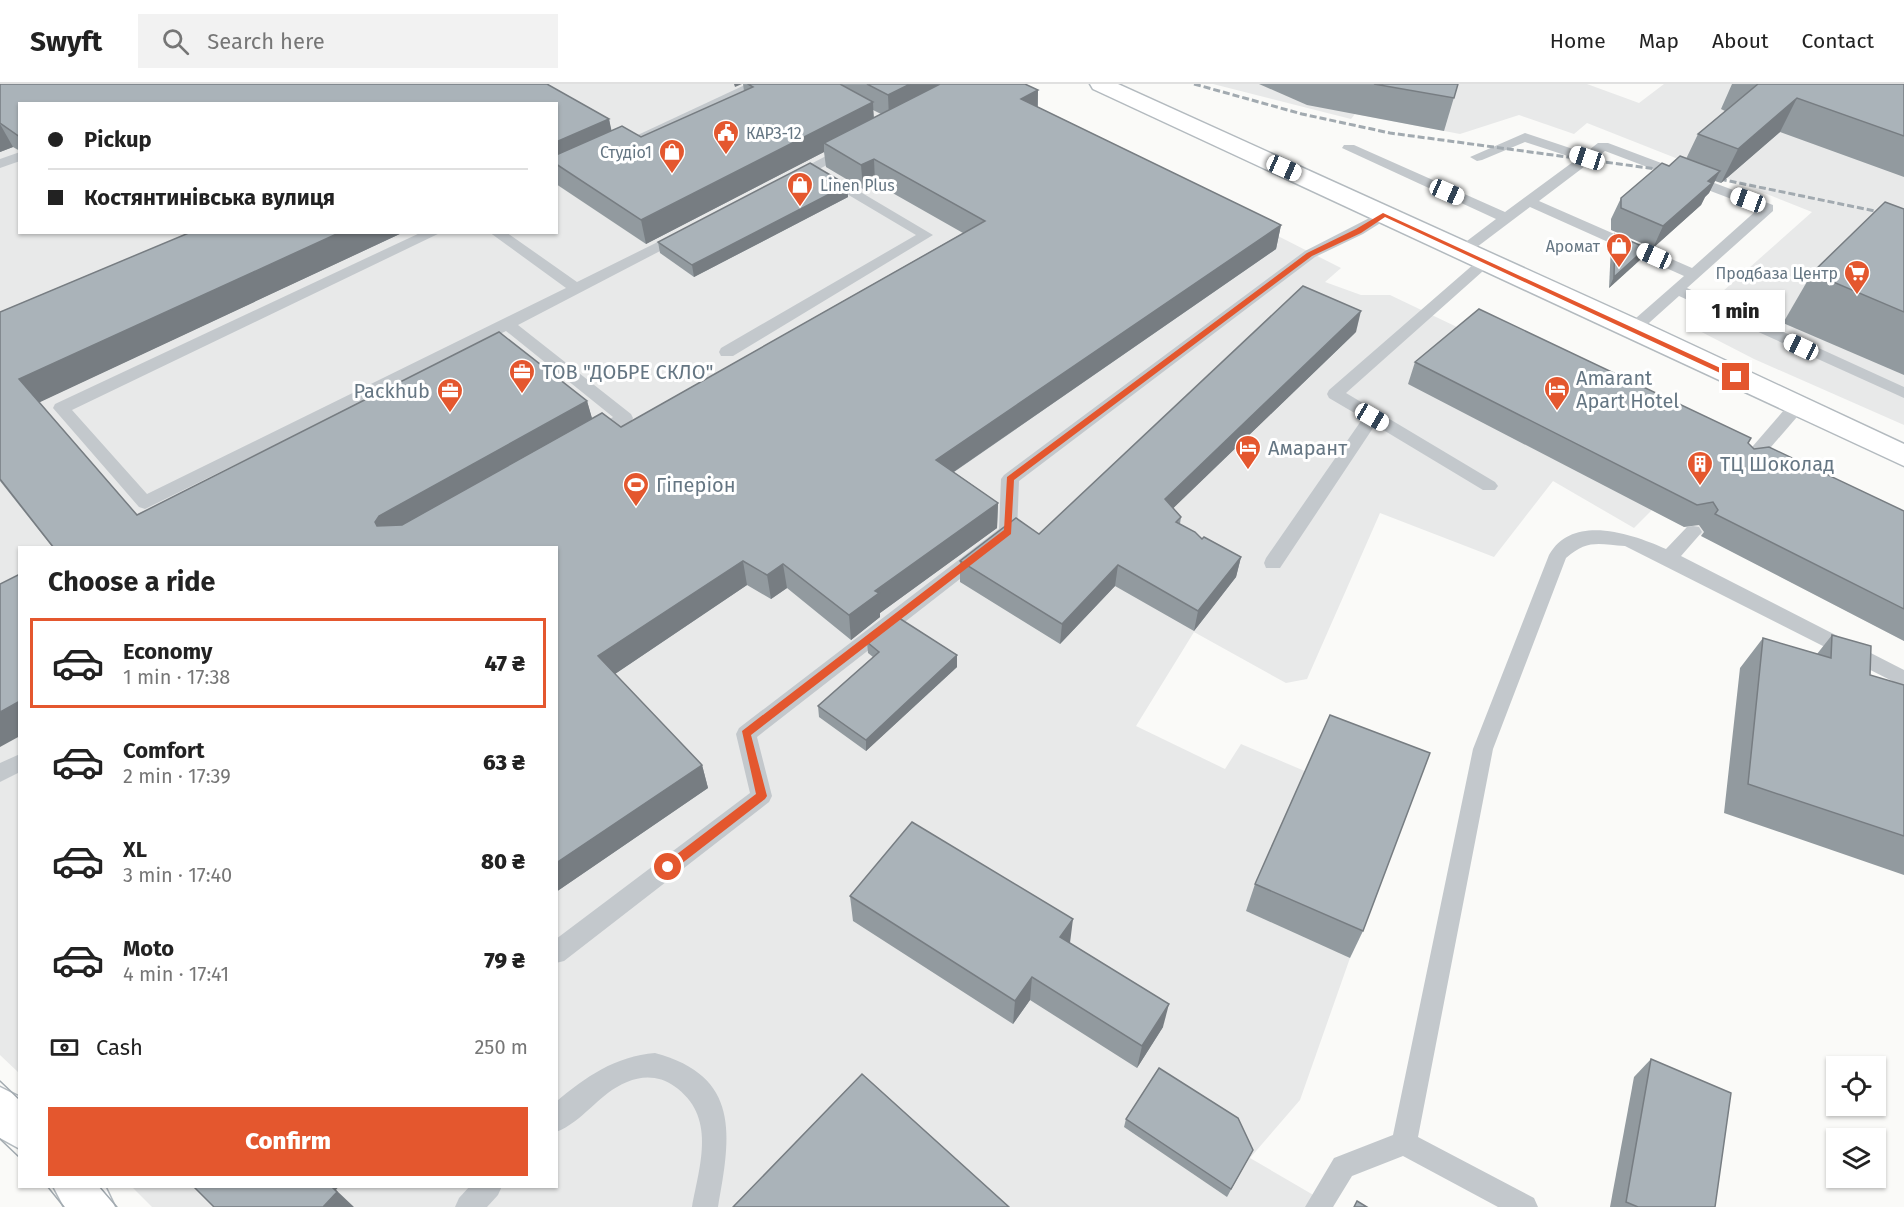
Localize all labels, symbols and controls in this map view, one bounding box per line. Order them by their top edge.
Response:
search box [138,14,558,68]
text: Swyft [30,25,102,58]
icon: search [159,25,192,58]
text: Search here [207,28,325,55]
text: Home [1550,28,1606,54]
text: Map [1639,28,1679,54]
text: About [1712,28,1769,54]
text: Contact [1802,28,1874,54]
public building icon: КАРЗ-12 [711,118,741,156]
place label: КАРЗ-12 [746,124,802,143]
text: Pickup [84,126,152,153]
shop icon: Студіо1 [657,137,687,175]
place label: Студіо1 [600,143,652,162]
car [1567,144,1607,172]
car [1264,152,1304,184]
shop icon: Linen Plus [785,170,815,208]
place label: Linen Plus [820,176,895,195]
car [1427,176,1467,208]
text: Костянтинівська вулиця [84,184,335,211]
car [1728,185,1768,215]
shop icon: Аромат [1604,231,1634,269]
place label: Аромат [1546,237,1601,256]
car [1634,240,1674,272]
supermarket icon: Продбаза Центр [1842,258,1872,296]
place label: Продбаза Центр [1715,264,1838,283]
callout: 1 min [1686,290,1786,332]
text: 1 min [1712,299,1759,323]
car [1781,331,1821,363]
office icon: ТОВ "ДОБРЕ СКЛО" [507,357,537,395]
place label: ТОВ "ДОБРЕ СКЛО" [542,360,713,384]
route end [1722,363,1749,390]
place label: Amarant Apart Hotel [1576,366,1679,413]
hotel icon: Amarant Apart Hotel [1542,374,1572,412]
office icon: Packhub [435,376,465,414]
place label: Packhub [354,379,430,403]
car [1352,400,1392,434]
hotel icon: Амарант [1233,433,1263,471]
place label: Амарант [1268,436,1348,460]
building icon: ТЦ Шоколад [1685,449,1715,487]
place label: ТЦ Шоколад [1720,452,1834,476]
sports icon: Гіперіон [621,470,651,508]
place label: Гіперіон [656,473,736,497]
text: Choose a ride [48,566,215,598]
icon: car [51,636,105,690]
text: Economy [123,638,212,665]
text: 47 ₴ [485,650,525,677]
text: 1 min · 17:38 [123,665,230,689]
icon: car [51,735,105,789]
text: Comfort [123,737,204,764]
text: 63 ₴ [483,749,525,776]
text: 2 min · 17:39 [123,764,231,788]
icon: car [51,834,105,888]
text: XL [123,836,147,863]
text: 80 ₴ [481,848,525,875]
route start [654,853,681,880]
text: 3 min · 17:40 [123,863,232,887]
icon: car [51,933,105,987]
text: Moto [123,935,174,962]
text: 79 ₴ [484,947,525,974]
text: 4 min · 17:41 [123,962,229,986]
icon: cash [48,1031,81,1064]
text: Cash [96,1034,143,1061]
text: 250 m [474,1035,528,1059]
map controls [1826,1056,1886,1188]
button: locate [1826,1056,1886,1116]
button: Confirm [48,1107,528,1176]
button: layers [1826,1128,1886,1188]

